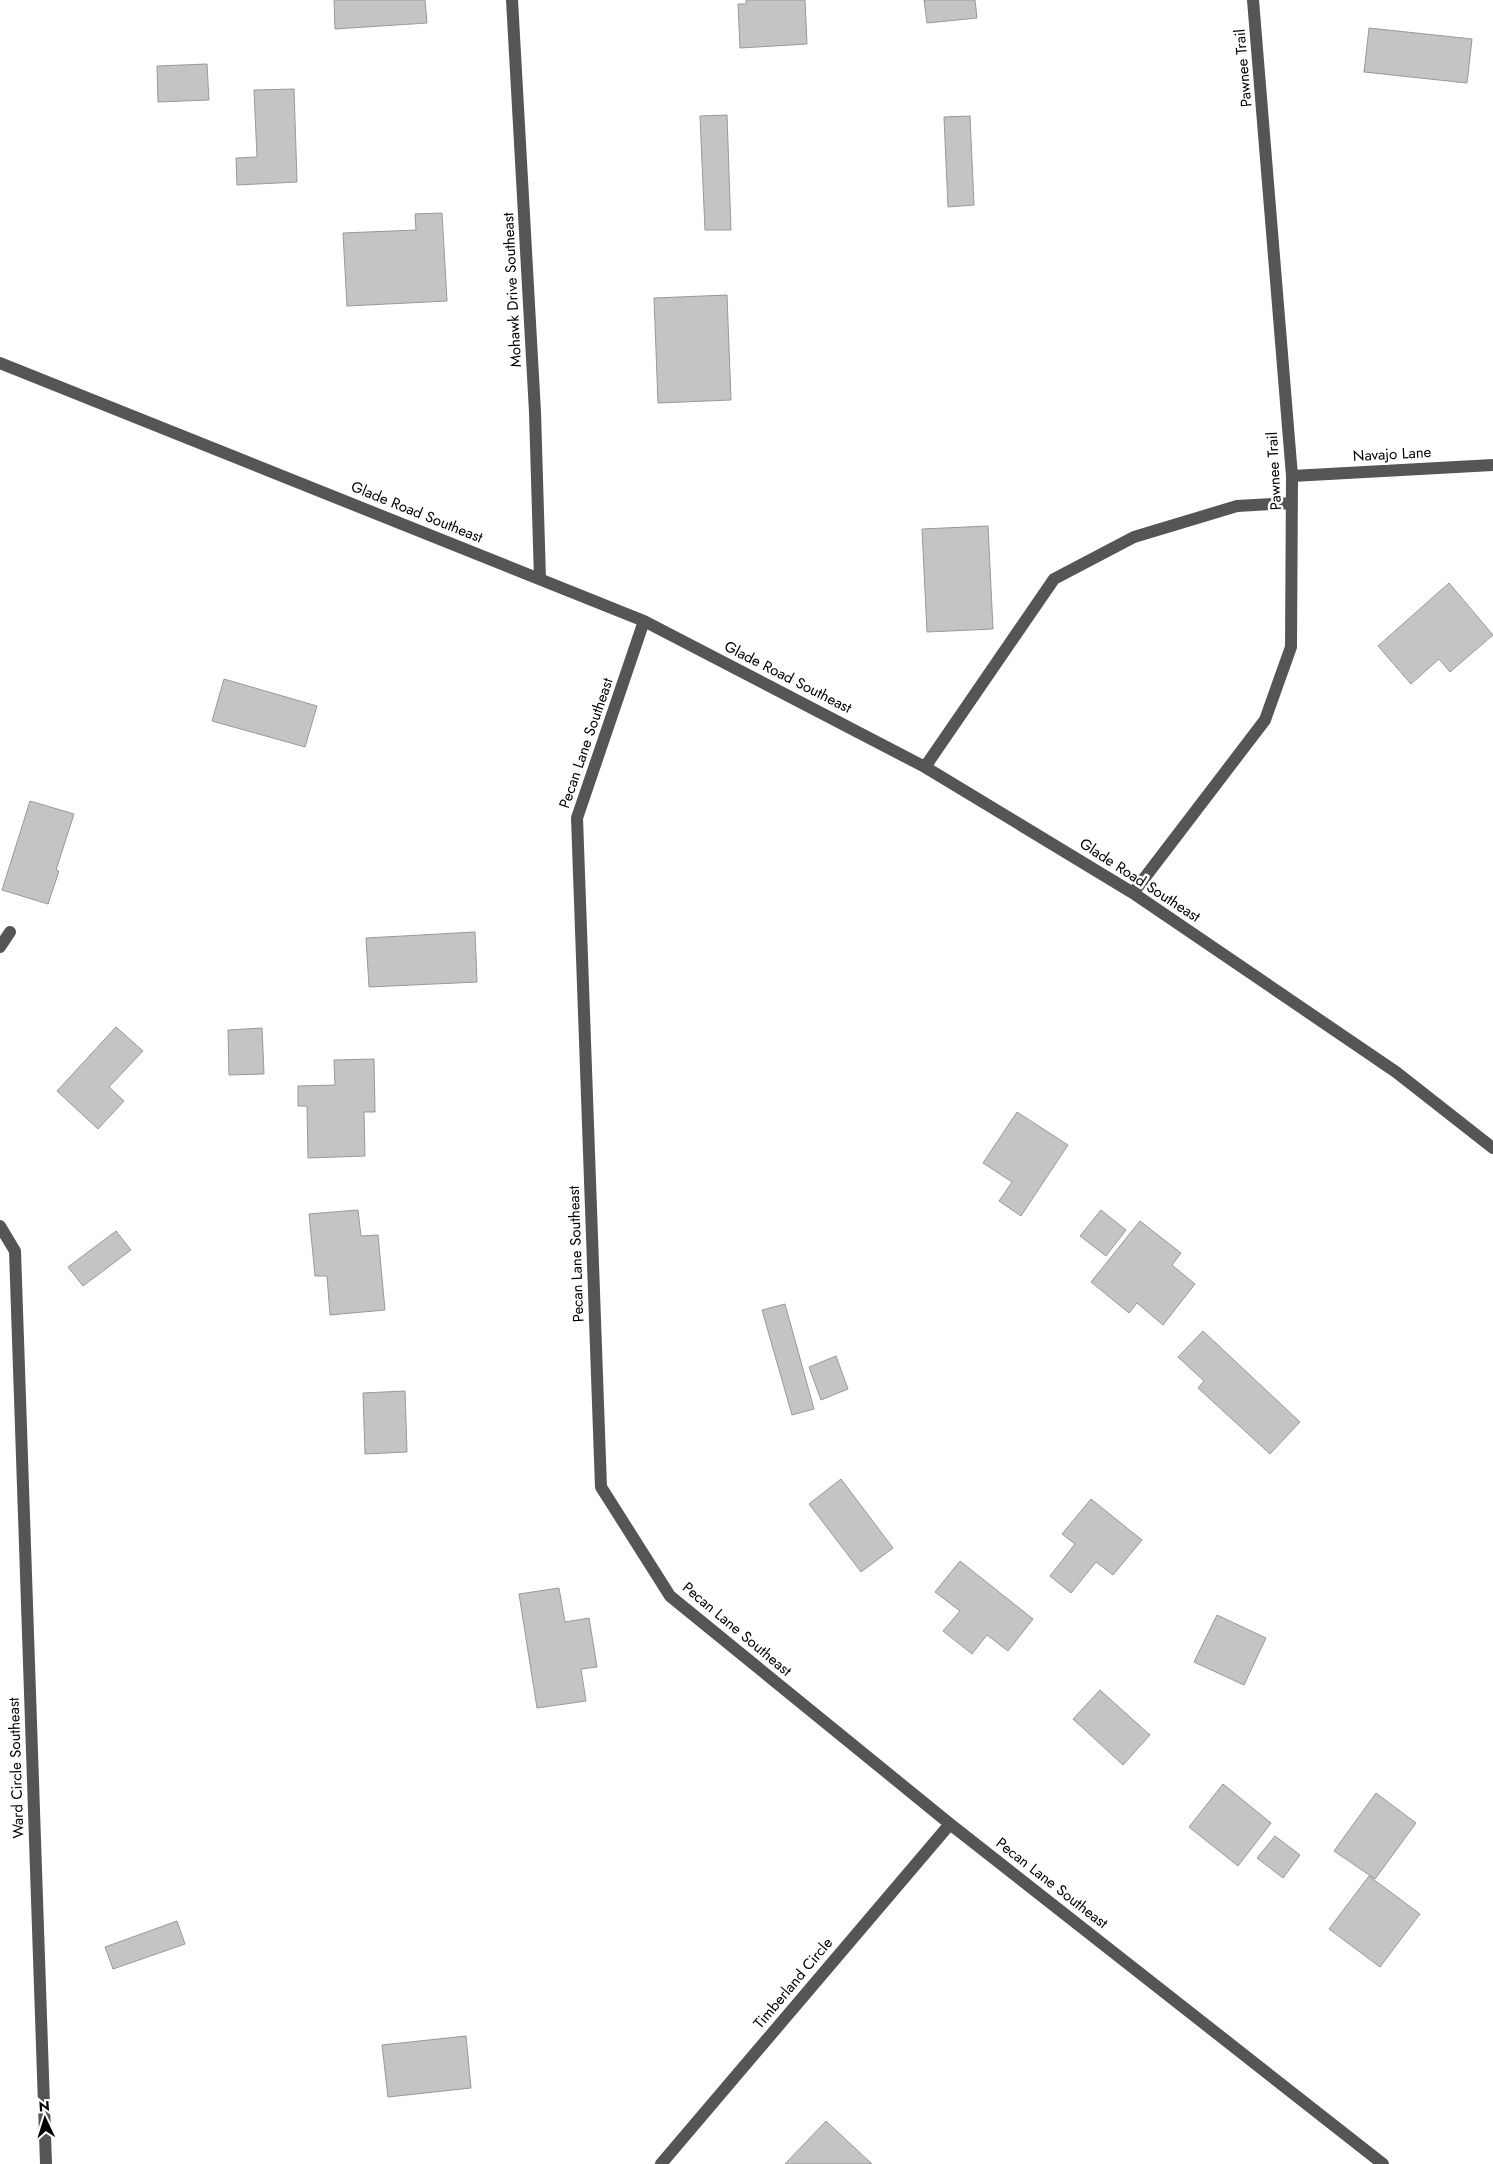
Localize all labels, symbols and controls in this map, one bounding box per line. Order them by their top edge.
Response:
street label: Pawnee Trail [1229,28,1257,108]
street label: Mohawk Drive Southeast [497,212,527,368]
street label: Pawnee Trail [1261,431,1287,511]
street label: Navajo Lane [1352,441,1432,467]
street label: Glade Road Southeast [348,476,487,549]
street label: Glade Road Southeast [721,635,856,719]
street label: Pecan Lane Southeast [553,674,619,811]
street label: Glade Road Southeast [1075,833,1205,928]
street label: Pecan Lane Southeast [563,1185,589,1323]
street label: Pecan Lane Southeast [678,1577,797,1682]
street label: Ward Circle Southeast [3,1697,29,1839]
street label: Pecan Lane Southeast [991,1832,1113,1934]
street label: Timberland Circle [748,1932,838,2033]
north arrow [20,2094,70,2144]
text: N [38,2096,50,2116]

